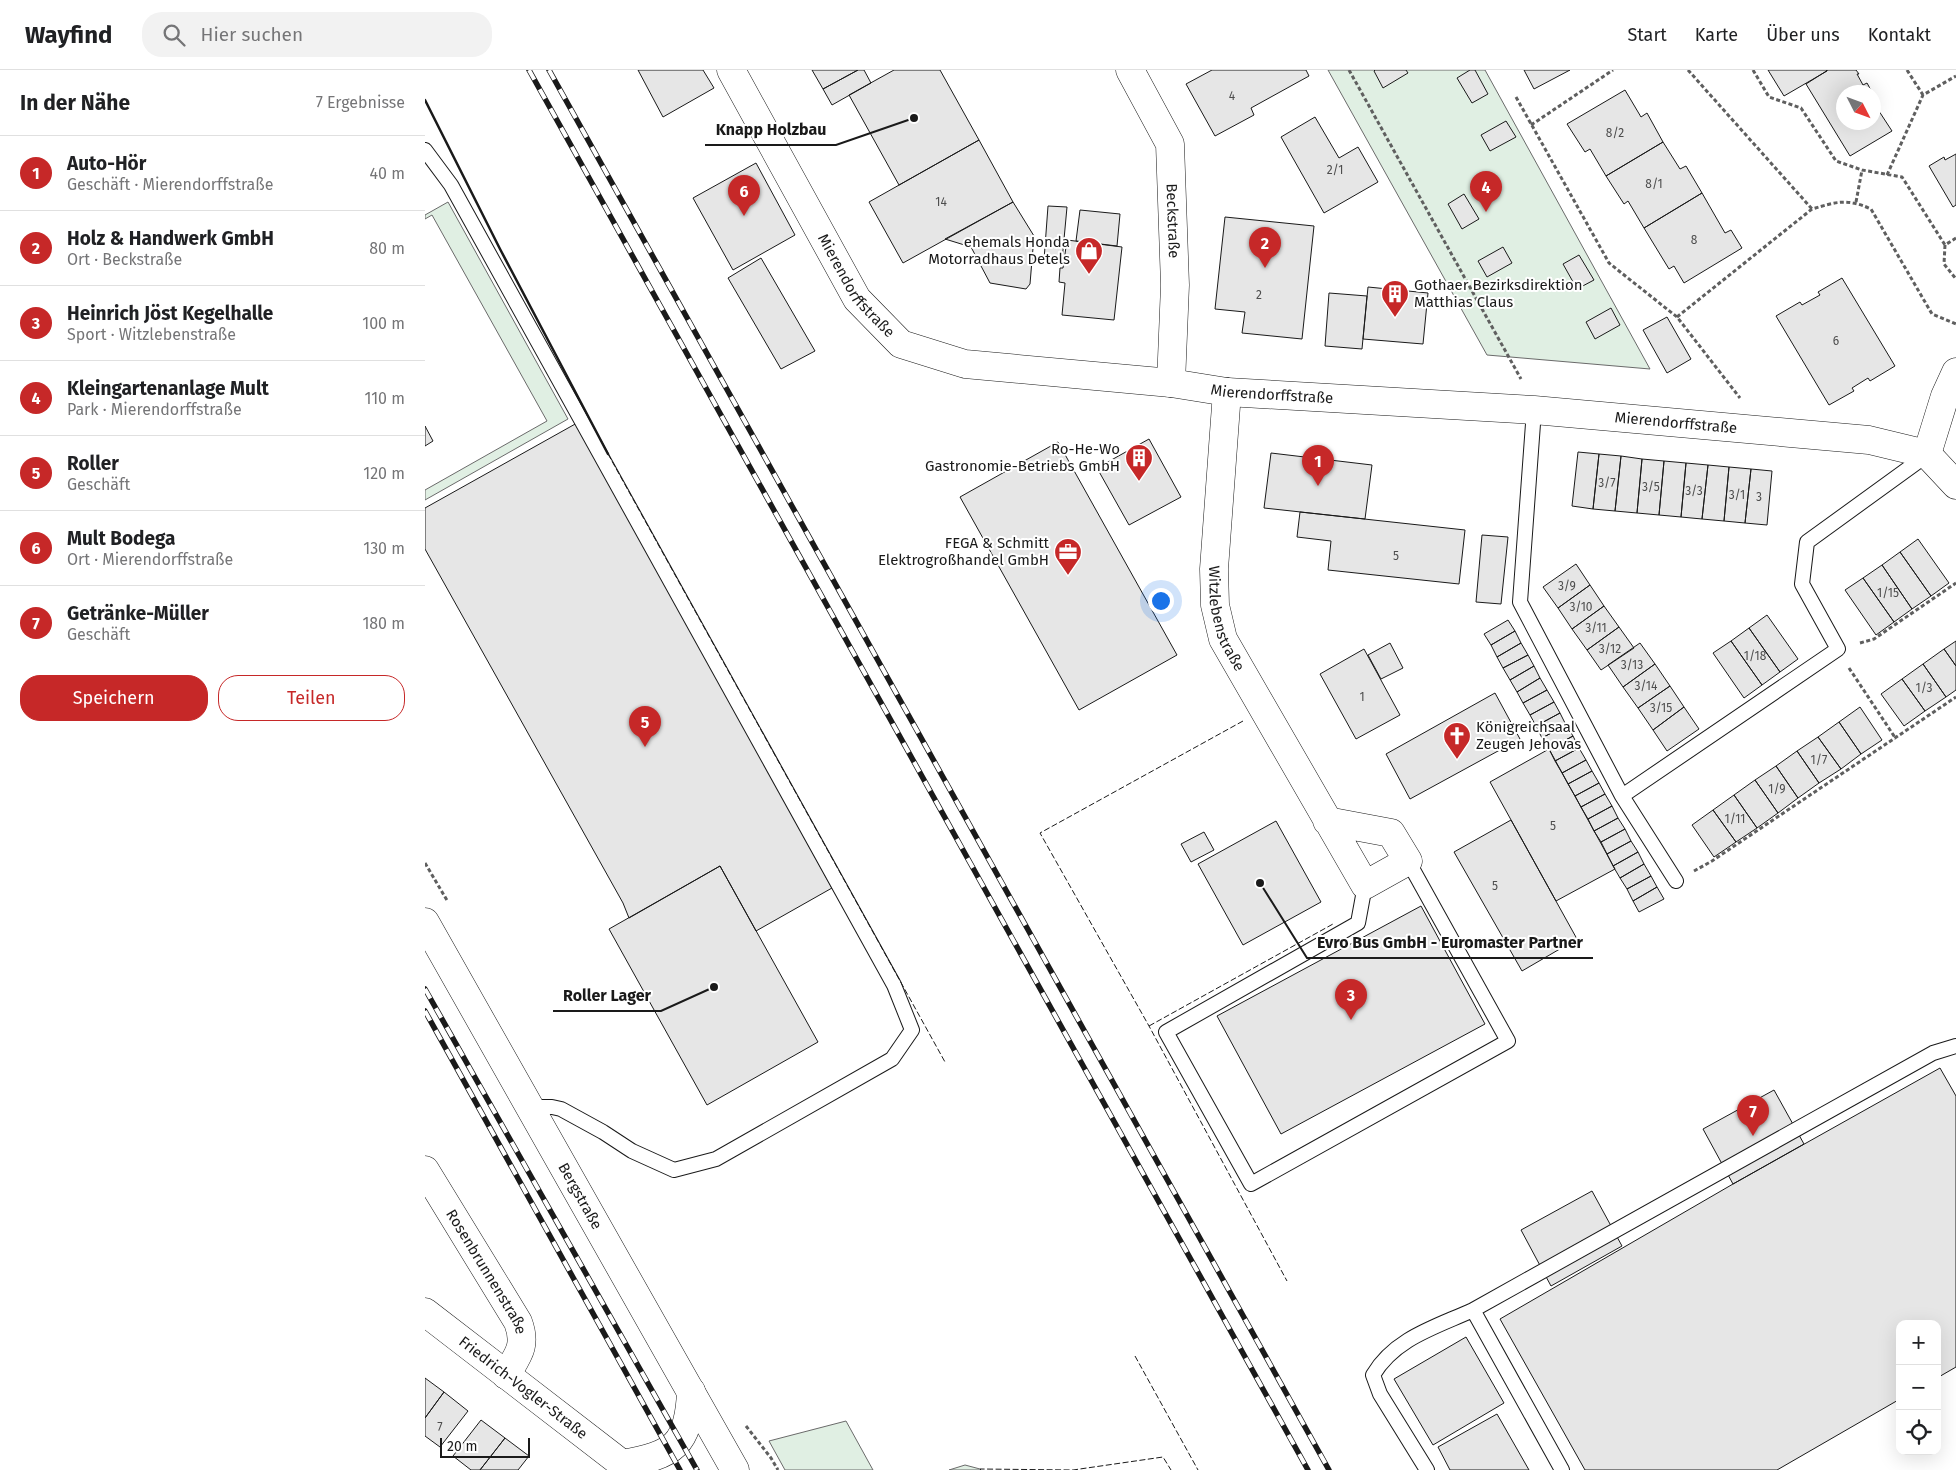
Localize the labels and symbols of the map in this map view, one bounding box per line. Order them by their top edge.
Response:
north arrow [1836,85,1881,130]
house number: 4 [1229,89,1236,103]
callout: Knapp Holzbau [705,114,836,145]
text: Knapp Holzbau [716,120,826,139]
house number: 8/2 [1606,126,1624,140]
house number: 2/1 [1327,163,1343,177]
pin: 4 [1470,171,1502,212]
pin: 6 [728,175,760,216]
house number: 8/1 [1645,177,1663,191]
street label: Beckstraße [1162,183,1183,259]
house number: 14 [935,195,947,209]
pin: 2 [1249,227,1281,268]
street label: Mierendorffstraße [814,231,898,341]
place label: ehemals Honda Motorradhaus Detels [928,233,1070,268]
house number: 8 [1691,233,1698,247]
shop icon: ehemals Honda Motorradhaus Detels [1074,236,1104,275]
place label: Gothaer Bezirksdirektion Matthias Claus [1414,276,1583,311]
building icon: Gothaer Bezirksdirektion Matthias Claus [1380,279,1410,318]
house number: 2 [1256,288,1262,302]
house number: 6 [1833,334,1839,348]
street label: Mierendorffstraße [1209,381,1334,407]
street label: Mierendorffstraße [1614,408,1738,437]
place label: Ro-He-Wo Gastronomie-Betriebs GmbH [925,440,1120,475]
building icon: Ro-He-Wo Gastronomie-Betriebs GmbH [1124,443,1154,482]
pin: 1 [1302,445,1334,486]
house number: 3/7 [1598,476,1616,490]
house number: 3/5 [1642,480,1660,494]
house number: 3/3 [1685,484,1703,498]
house number: 3/1 [1729,488,1745,502]
house number: 3 [1756,490,1762,504]
place label: FEGA & Schmitt Elektrogroßhandel GmbH [878,534,1050,569]
office icon: FEGA & Schmitt Elektrogroßhandel GmbH [1053,537,1083,576]
house number: 5 [1393,549,1399,563]
street label: Witzlebenstraße [1205,565,1249,674]
house number: 3/9 [1558,579,1576,593]
house number: 1/15 [1877,586,1899,600]
your location [1148,588,1174,614]
house number: 3/10 [1569,600,1593,614]
house number: 3/11 [1585,621,1607,635]
house number: 3/12 [1599,642,1621,656]
house number: 1/18 [1744,649,1767,663]
house number: 3/13 [1621,658,1643,672]
house number: 3/14 [1635,679,1658,693]
house number: 1/3 [1915,681,1933,695]
house number: 1 [1359,690,1365,704]
house number: 3/15 [1650,701,1672,715]
pin: 5 [629,706,661,747]
place label: Königreichsaal Zeugen Jehovas [1476,718,1581,753]
church icon: Königreichsaal Zeugen Jehovas [1442,721,1472,760]
house number: 1/7 [1811,753,1827,767]
house number: 1/9 [1768,782,1786,796]
house number: 1/11 [1725,812,1745,826]
house number: 5 [1550,819,1556,833]
house number: 5 [1492,879,1498,893]
callout: Evro Bus GmbH - Euromaster Partner [1307,927,1593,958]
text: Evro Bus GmbH - Euromaster Partner [1317,933,1584,952]
pin: 3 [1335,979,1367,1020]
callout: Roller Lager [553,980,661,1011]
text: Roller Lager [563,986,651,1005]
pin: 7 [1737,1095,1769,1136]
street label: Bergstraße [554,1160,606,1233]
street label: Rosenbrunnenstraße [442,1206,530,1336]
street label: Friedrich-Vogler-Straße [455,1332,591,1443]
house number: 7 [437,1420,443,1434]
scale bar [440,1435,530,1458]

